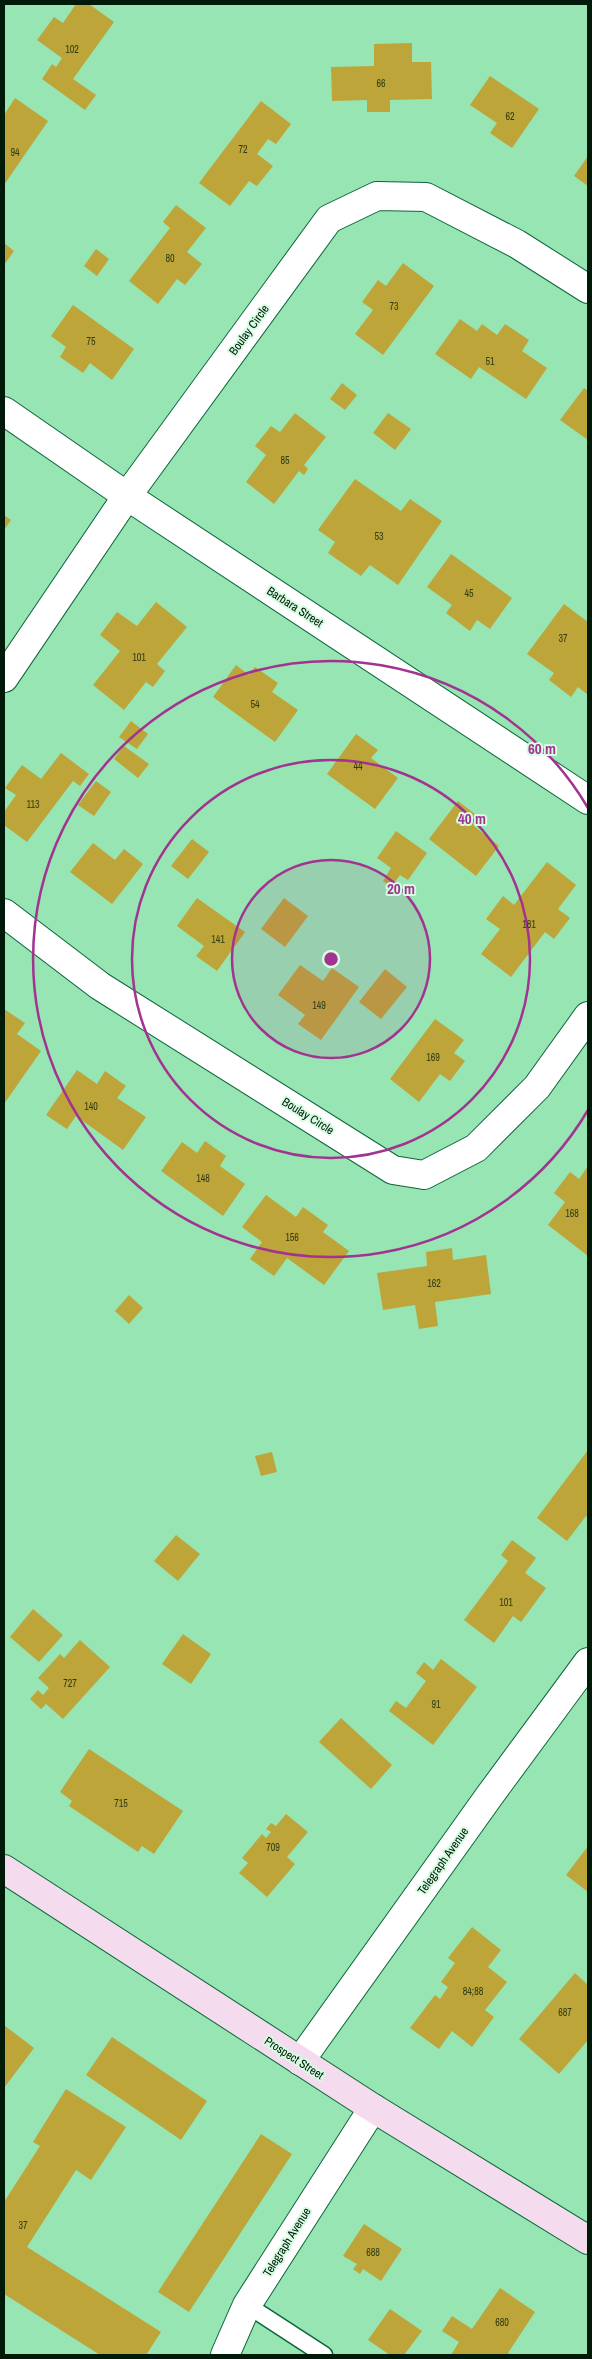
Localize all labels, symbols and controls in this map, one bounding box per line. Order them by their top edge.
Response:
house number: 102 [65,43,79,56]
house number: 66 [376,77,386,90]
house number: 62 [505,110,515,123]
house number: 72 [238,143,248,156]
house number: 94 [10,146,20,159]
house number: 80 [165,252,175,265]
house number: 73 [389,300,399,313]
street label: Boulay Circle [225,302,273,358]
house number: 75 [86,335,96,348]
house number: 51 [485,355,495,368]
house number: 85 [280,454,290,467]
house number: 53 [374,530,384,543]
street label: Barbara Street [264,583,326,631]
house number: 45 [464,587,474,600]
house number: 37 [558,632,568,645]
house number: 101 [132,651,146,664]
house number: 54 [250,698,260,711]
text: 60 m [528,738,556,759]
house number: 44 [353,760,363,773]
house number: 113 [26,798,40,811]
text: 40 m [458,808,486,829]
text: 20 m [387,878,415,899]
house number: 181 [522,918,536,931]
house number: 141 [211,933,225,946]
centre of rings [322,950,340,968]
house number: 149 [312,999,326,1012]
house number: 169 [426,1051,440,1064]
street label: Boulay Circle [279,1094,337,1138]
house number: 140 [84,1100,98,1113]
house number: 148 [196,1172,210,1185]
house number: 168 [565,1207,579,1220]
house number: 156 [285,1231,299,1244]
house number: 162 [427,1277,441,1290]
house number: 101 [499,1596,513,1609]
house number: 727 [63,1677,77,1690]
house number: 91 [431,1698,441,1711]
house number: 715 [114,1797,128,1810]
street label: Telegraph Avenue [414,1824,472,1898]
house number: 709 [266,1841,280,1854]
house number: 84;88 [463,1985,484,1998]
house number: 687 [558,2006,572,2019]
street label: Prospect Street [261,2033,327,2083]
street label: Telegraph Avenue [259,2204,315,2280]
house number: 37 [18,2219,28,2232]
house number: 688 [366,2246,380,2259]
house number: 680 [495,2316,509,2329]

